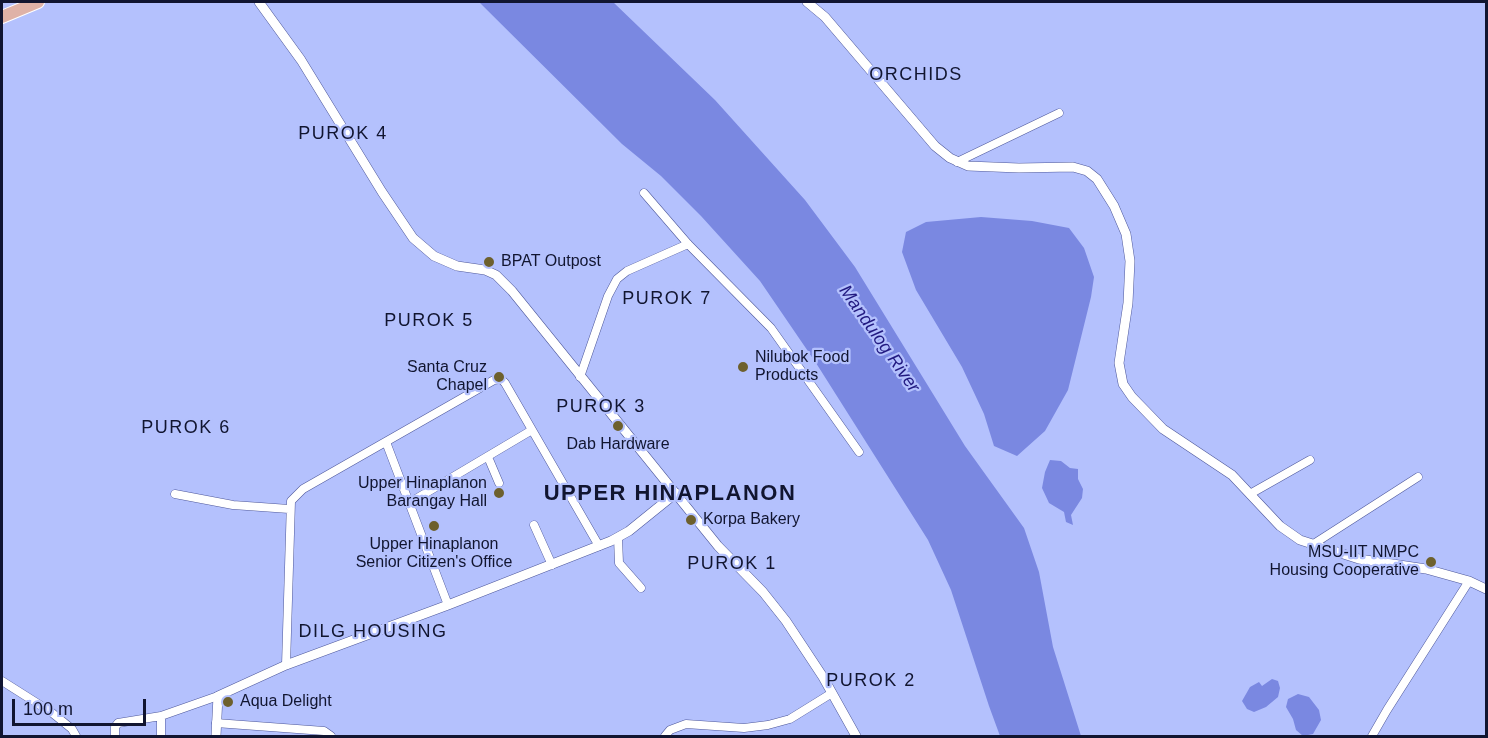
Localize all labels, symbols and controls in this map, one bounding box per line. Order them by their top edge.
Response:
district label: ORCHIDS [869,64,963,86]
district label: PUROK 4 [298,123,388,145]
place label: BPAT Outpost [501,252,601,272]
marker: BPAT Outpost [482,255,496,269]
water label: Mandulog River [834,281,924,397]
district label: PUROK 7 [622,288,712,310]
district label: PUROK 5 [384,310,474,332]
place label: Nilubok Food Products [755,348,849,386]
place label: Santa Cruz Chapel [407,358,487,396]
marker: Nilubok Food Products [736,360,750,374]
marker: Santa Cruz Chapel [492,370,506,384]
district label: PUROK 3 [556,396,646,418]
district label: PUROK 6 [141,417,231,439]
marker: Dab Hardware [611,419,625,433]
place label: Dab Hardware [566,435,670,455]
place label: Upper Hinaplanon Barangay Hall [358,474,487,512]
district label: UPPER HINAPLANON [544,481,796,507]
marker: Upper Hinaplanon Barangay Hall [492,486,506,500]
place label: Korpa Bakery [703,510,800,530]
marker: Korpa Bakery [684,513,698,527]
marker: Upper Hinaplanon Senior Citizen's Office [427,519,441,533]
place label: Upper Hinaplanon Senior Citizen's Office [356,535,512,573]
place label: MSU-IIT NMPC Housing Cooperative [1270,543,1419,581]
district label: PUROK 1 [687,553,777,575]
marker: MSU-IIT NMPC Housing Cooperative [1424,555,1438,569]
district label: DILG HOUSING [298,621,448,643]
district label: PUROK 2 [826,670,916,692]
scale bar [15,687,148,725]
place label: Aqua Delight [240,692,332,712]
marker: Aqua Delight [221,695,235,709]
text: 100 m [23,699,73,719]

